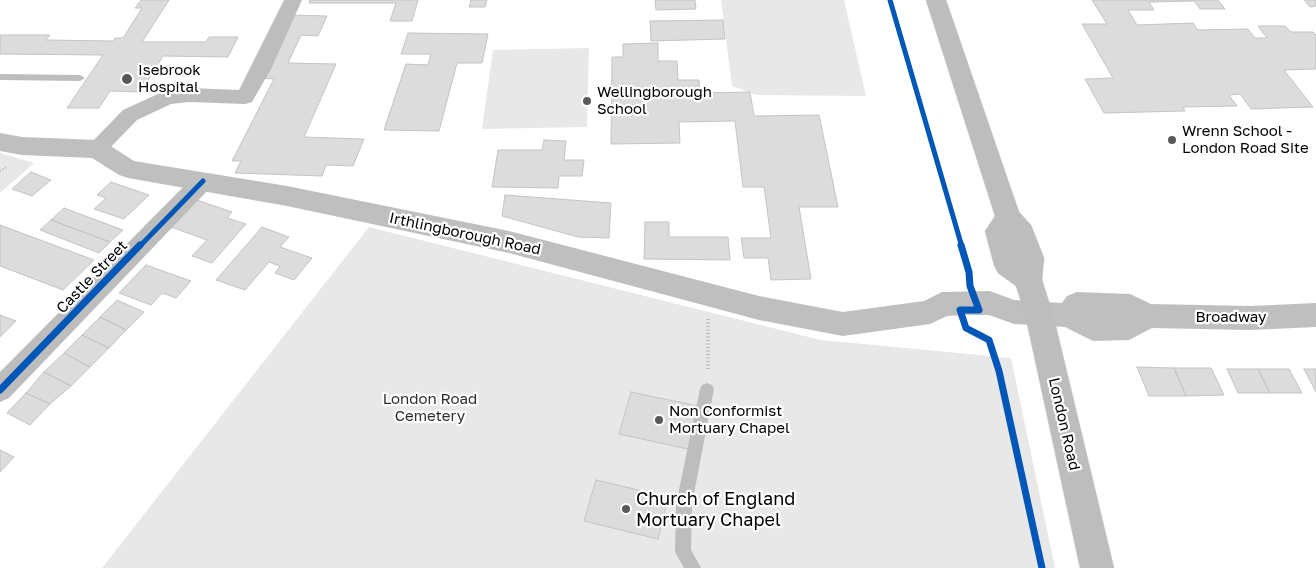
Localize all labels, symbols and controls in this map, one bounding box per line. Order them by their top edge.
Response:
place label: Isebrook Hospital [138,61,201,96]
marker: Isebrook Hospital [120,72,134,86]
place label: Wellingborough School [597,83,712,118]
marker: Wellingborough School [581,95,593,107]
place label: Wrenn School - London Road Site [1182,122,1309,157]
marker: Wrenn School - London Road Site [1166,134,1178,146]
street label: Irthlingborough Road [388,209,542,259]
street label: Castle Street [53,237,131,317]
street label: Broadway [1196,308,1266,326]
street label: London Road [1045,376,1083,472]
park label: London Road Cemetery [383,390,477,425]
place label: Non Conformist Mortuary Chapel [669,402,790,437]
marker: Non Conformist Mortuary Chapel [653,414,665,426]
place label: Church of England Mortuary Chapel [636,488,795,530]
marker: Church of England Mortuary Chapel [620,503,632,515]

